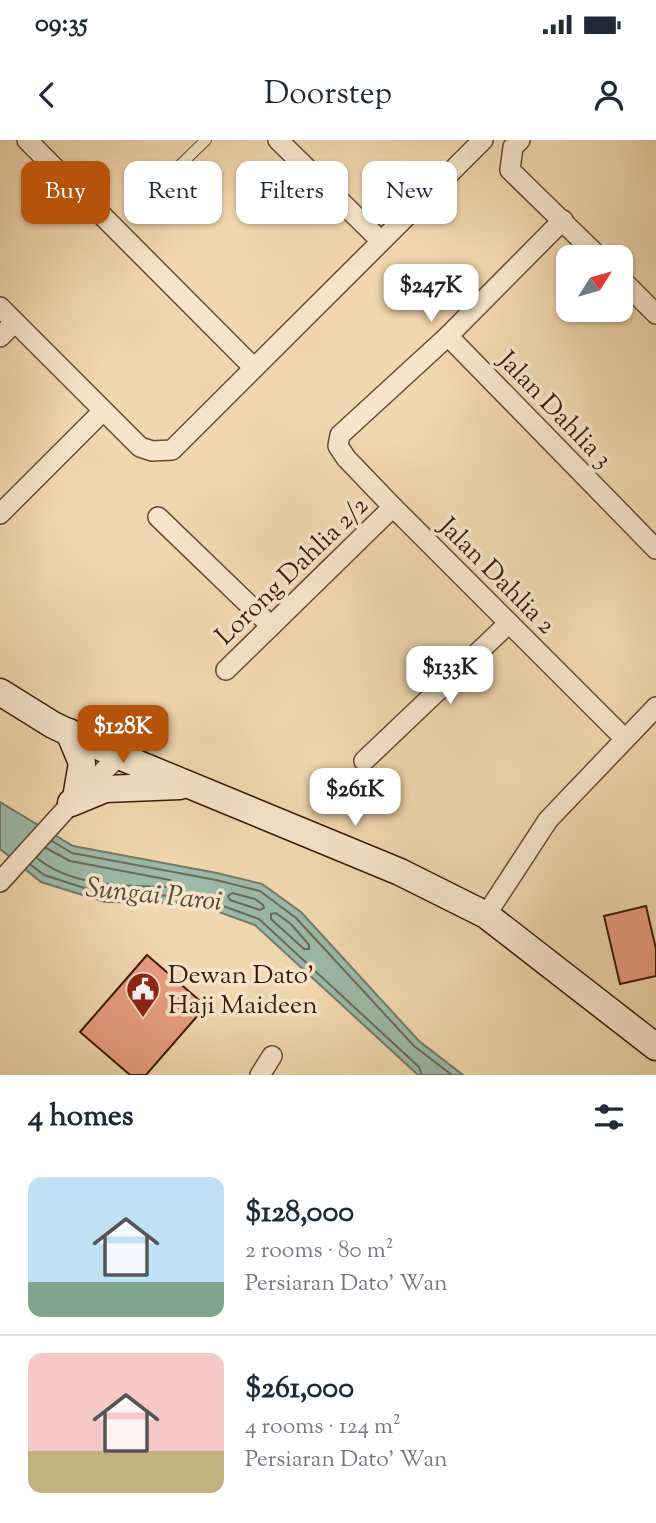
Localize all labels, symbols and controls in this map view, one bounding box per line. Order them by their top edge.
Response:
text: 09:35 [35,6,88,43]
text: Doorstep [264,72,392,118]
icon: back [28,76,66,114]
icon: person [590,76,628,114]
chip: Buy [21,161,110,224]
chip: Rent [124,161,222,224]
chip: Filters [236,161,348,224]
chip: New [362,161,457,224]
north arrow [556,245,634,322]
map controls [556,245,633,322]
pin: $247K [382,264,480,324]
text: $247K [400,270,462,303]
street label: Jalan Dahlia 3 [487,342,620,478]
street label: Lorong Dahlia 2/2 [208,489,378,655]
street label: Jalan Dahlia 2 [428,509,563,644]
pin: $133K [401,646,499,706]
text: $133K [422,652,478,685]
pin: $128K [74,706,172,765]
text: $128K [94,711,153,744]
pin: $261K [306,768,404,828]
text: $261K [326,774,384,807]
water label: Sungai Paroi [84,869,224,923]
place label: Dewan Dato' Haji Maideen [168,958,318,1025]
public building icon: Dewan Dato' Haji Maideen [124,970,162,1019]
text: 4 homes [28,1096,134,1139]
icon: filters [590,1098,628,1136]
text: $128,000 [245,1192,354,1235]
icon: home [84,1205,168,1289]
text: 2 rooms · 80 m² [245,1235,393,1268]
text: Persiaran Dato' Wan [245,1268,448,1301]
text: $261,000 [245,1368,354,1411]
icon: home [84,1381,168,1465]
text: 4 rooms · 124 m² [245,1411,401,1444]
text: Persiaran Dato' Wan [245,1444,448,1477]

